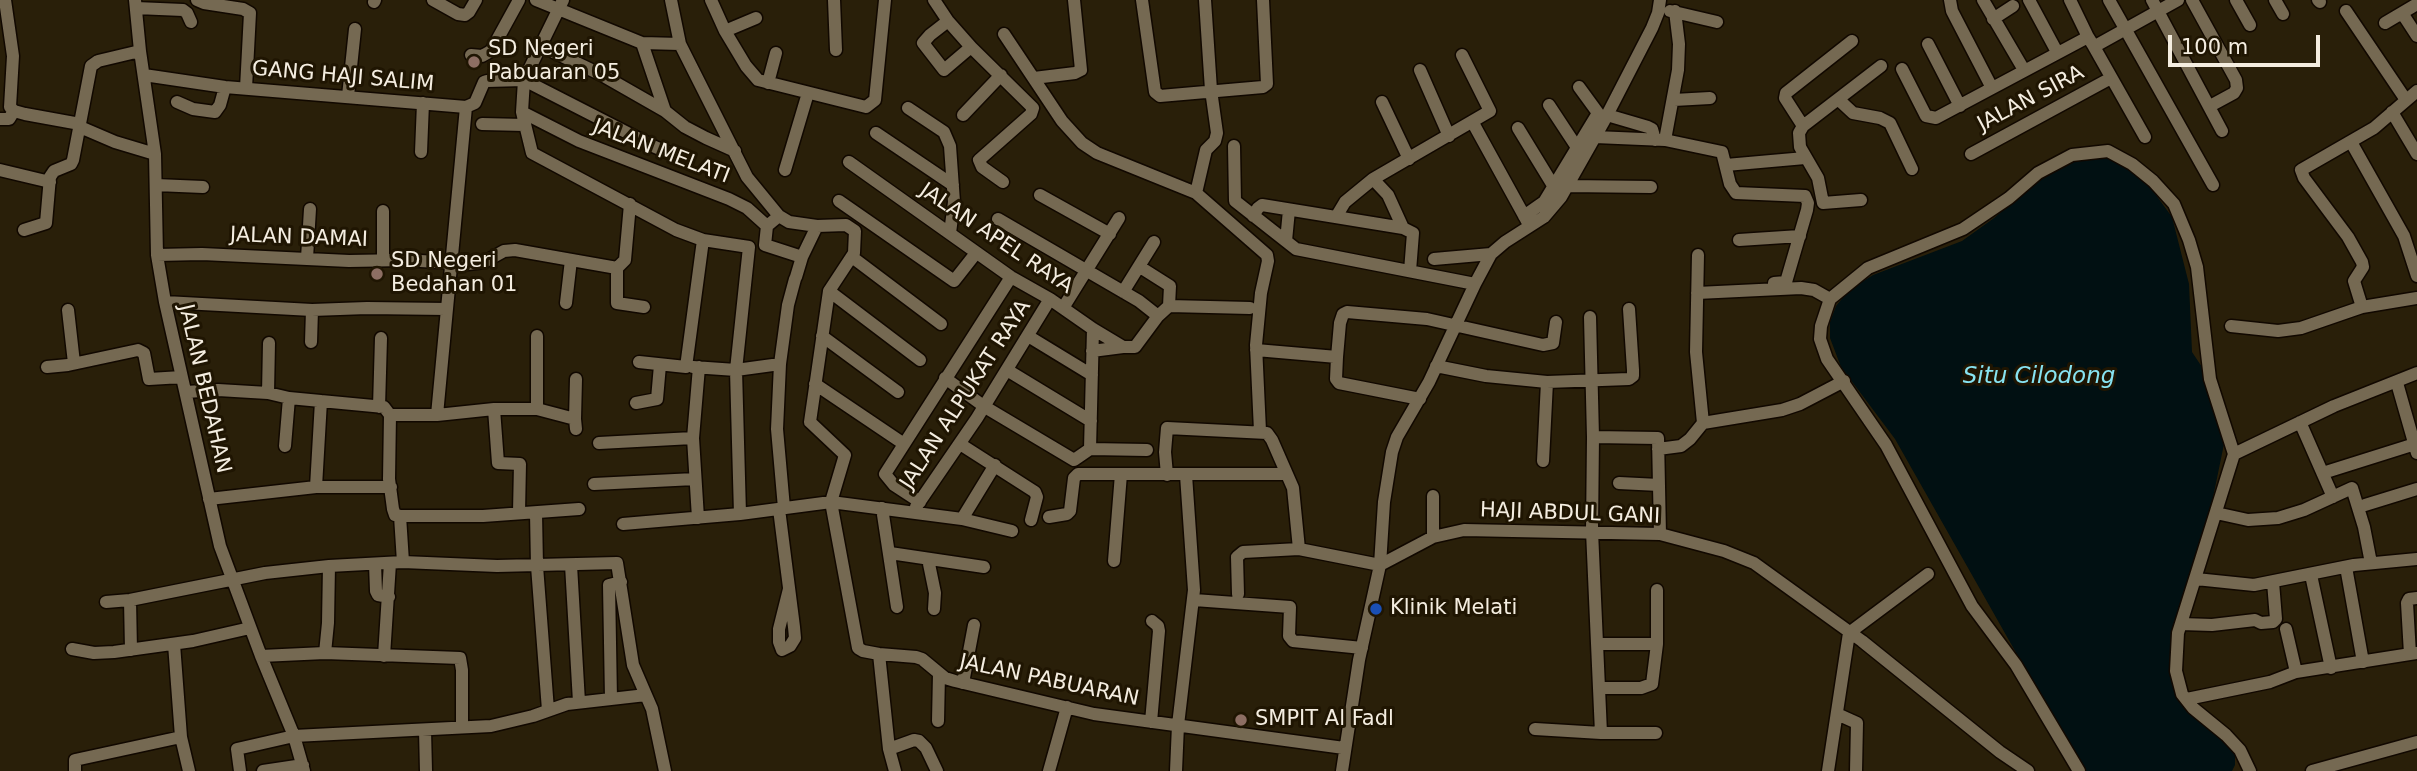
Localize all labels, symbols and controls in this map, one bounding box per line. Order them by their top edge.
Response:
scale bar [2172,21,2324,65]
text: 100 m [2181,35,2248,59]
place label: SD Negeri Pabuaran 05 [488,37,620,87]
marker: SD Negeri Pabuaran 05 [466,54,482,70]
street label: GANG HAJI SALIM [251,56,435,98]
street label: JALAN SIRA [1974,60,2088,138]
street label: JALAN MELATI [589,114,733,190]
street label: JALAN APEL RAYA [914,178,1078,300]
street label: JALAN DAMAI [230,223,368,253]
place label: SD Negeri Bedahan 01 [391,249,517,299]
marker: SD Negeri Bedahan 01 [369,266,385,282]
street label: JALAN ALPUKAT RAYA [895,296,1037,494]
street label: JALAN BEDAHAN [172,302,236,476]
water label: Situ Cilodong [1963,363,2115,391]
street label: HAJI ABDUL GANI [1479,498,1661,530]
place label: Klinik Melati [1390,596,1517,622]
marker: Klinik Melati [1368,601,1384,617]
street label: JALAN PABUARAN [957,650,1141,712]
place label: SMPIT Al Fadl [1255,707,1394,733]
marker: SMPIT Al Fadl [1233,712,1249,728]

